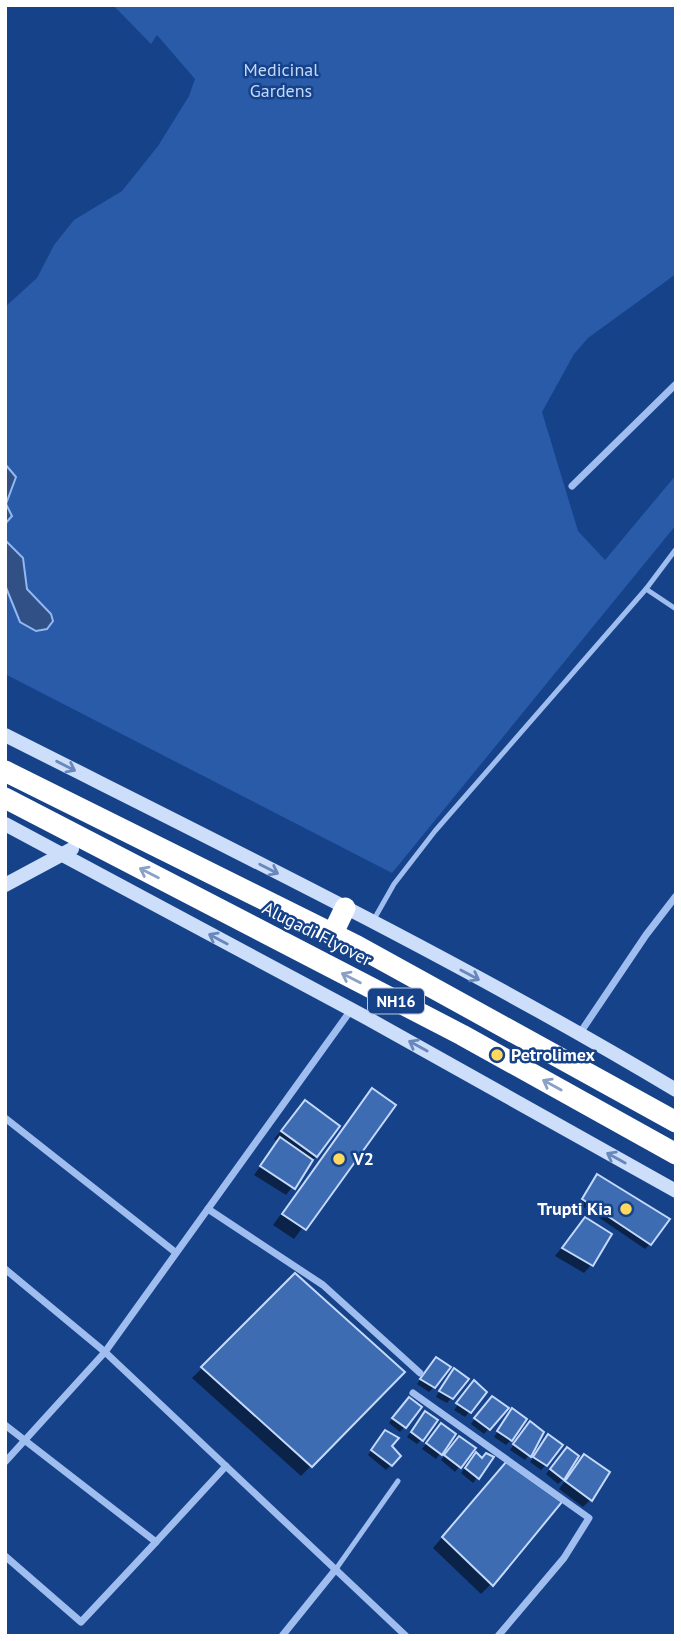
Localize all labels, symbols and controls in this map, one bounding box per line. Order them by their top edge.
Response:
park label: Medicinal Gardens [244,58,319,102]
one-way arrow [55,760,76,774]
one-way arrow [258,862,279,876]
one-way arrow [140,866,160,880]
street label: Alugadi Flyover [259,896,376,971]
one-way arrow [208,931,228,945]
one-way arrow [460,968,480,982]
one-way arrow [342,970,362,984]
road number: NH16 [368,988,424,1014]
one-way arrow [408,1039,429,1052]
place label: Petrolimex [511,1043,595,1066]
marker: Petrolimex [489,1047,505,1063]
one-way arrow [542,1078,563,1091]
place label: V2 [352,1147,374,1170]
marker: V2 [331,1151,347,1167]
one-way arrow [607,1151,627,1165]
place label: Trupti Kia [537,1197,612,1220]
marker: Trupti Kia [618,1201,634,1217]

